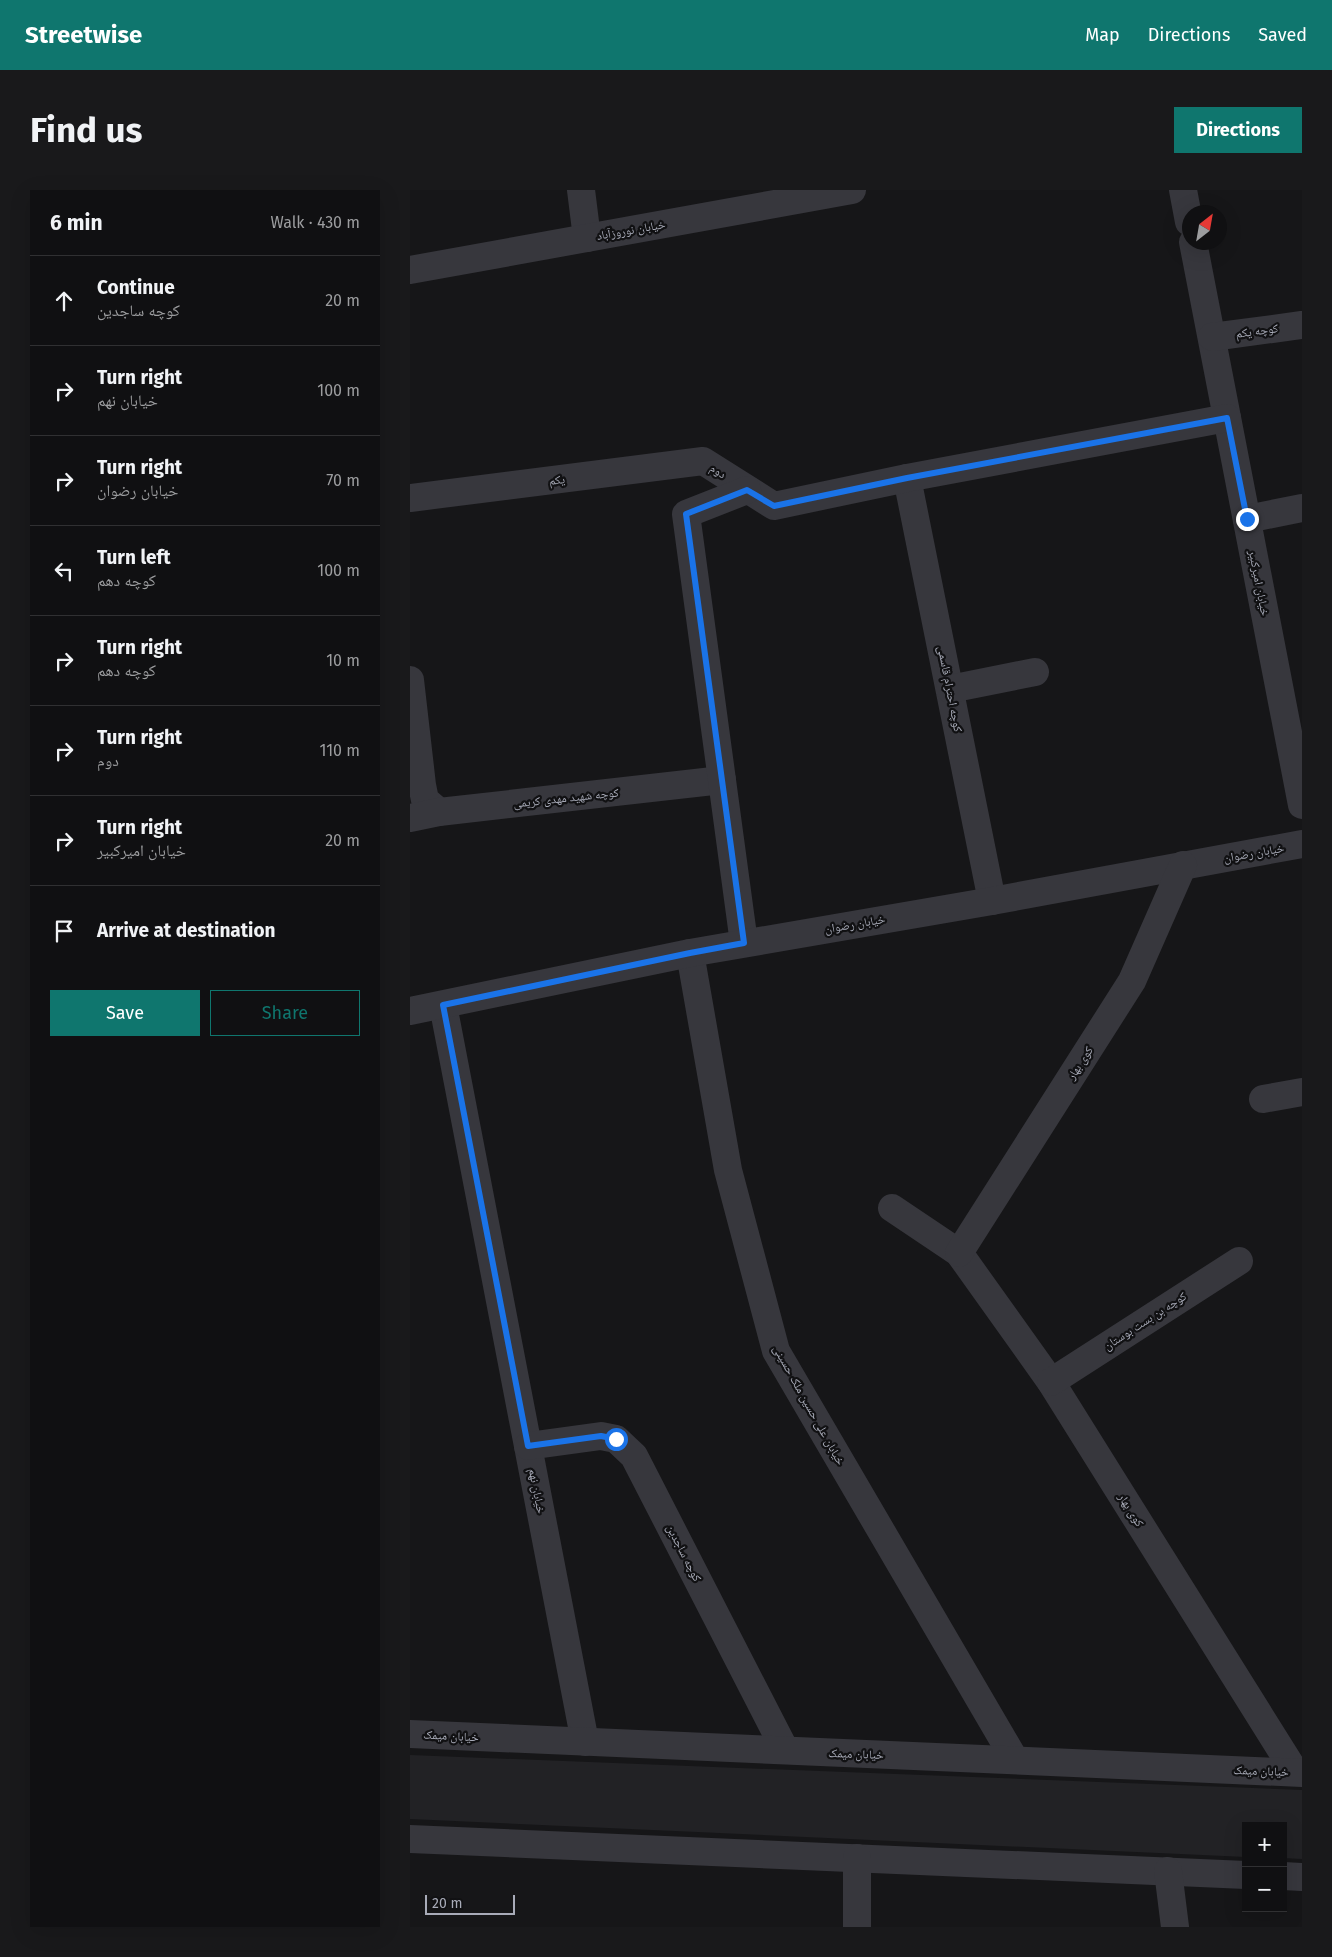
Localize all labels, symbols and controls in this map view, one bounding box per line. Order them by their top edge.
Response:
text: Streetwise [25,21,142,49]
text: Map [1085,24,1120,46]
text: Directions [1148,24,1230,46]
text: Saved [1258,24,1307,46]
button: Directions [1174,107,1302,153]
text: Find us [30,109,142,151]
north arrow [1182,205,1227,250]
text: 6 min [50,210,103,236]
text: Walk · 430 m [270,213,360,232]
street label: خیابان نوروزآباد [596,217,667,243]
text: Continue [97,276,175,299]
icon: ahead [50,287,78,315]
text: 20 m [325,291,360,310]
text: کوچه ساجدین [97,301,180,320]
street label: کوچه یکم [1235,321,1279,342]
text: Turn right [97,366,182,389]
icon: right [50,377,78,405]
text: 100 m [317,381,360,400]
text: خیابان نهم [97,391,158,410]
text: Turn right [97,456,182,479]
street label: دوم [707,461,729,482]
icon: right [50,467,78,495]
text: 70 m [326,471,360,490]
street label: یکم [548,472,566,489]
text: خیابان رضوان [97,481,178,500]
route end [1236,508,1259,531]
text: Turn left [97,546,171,569]
street label: خیابان امیرکبیر [1245,548,1272,617]
icon: left [50,557,78,585]
text: 100 m [317,561,360,580]
text: کوچه دهم [97,571,156,590]
text: Turn right [97,636,182,659]
street label: کوچه احترام قاسمی [934,645,965,734]
icon: right [50,647,78,675]
text: 10 m [326,651,360,670]
text: کوچه دهم [97,661,156,680]
text: Turn right [97,726,182,749]
icon: right [50,737,78,765]
text: 110 m [319,741,360,760]
text: دوم [97,751,119,770]
street label: کوچه شهید مهدی کریمی [513,785,619,811]
text: Turn right [97,816,182,839]
icon: right [50,827,78,855]
text: 20 m [325,831,360,850]
text: خیابان امیرکبیر [97,841,186,860]
street label: خیابان رضوان [1223,841,1286,866]
street label: خیابان رضوان [824,912,887,937]
icon: arrive [50,917,78,945]
text: Arrive at destination [97,919,276,942]
button: Save [50,990,200,1036]
button: Share [210,990,360,1036]
street label: کوی بهار [1064,1044,1096,1083]
street label: کوچه بن بست بوستان [1101,1289,1189,1353]
street label: خیابان علی حسین ملک حسینی [770,1343,848,1468]
route start [605,1428,628,1451]
street label: خیابان نهم [525,1467,548,1515]
street label: کوی بهار [1114,1490,1147,1529]
street label: کوچه ساجدین [663,1522,704,1584]
street label: خیابان میمک [423,1728,479,1745]
street label: خیابان میمک [828,1746,884,1762]
street label: خیابان میمک [1233,1763,1289,1779]
map controls [1242,1822,1287,1912]
button: + [1242,1822,1287,1867]
button: − [1242,1867,1287,1912]
scale bar [425,1892,515,1915]
text: 20 m [432,1895,462,1912]

